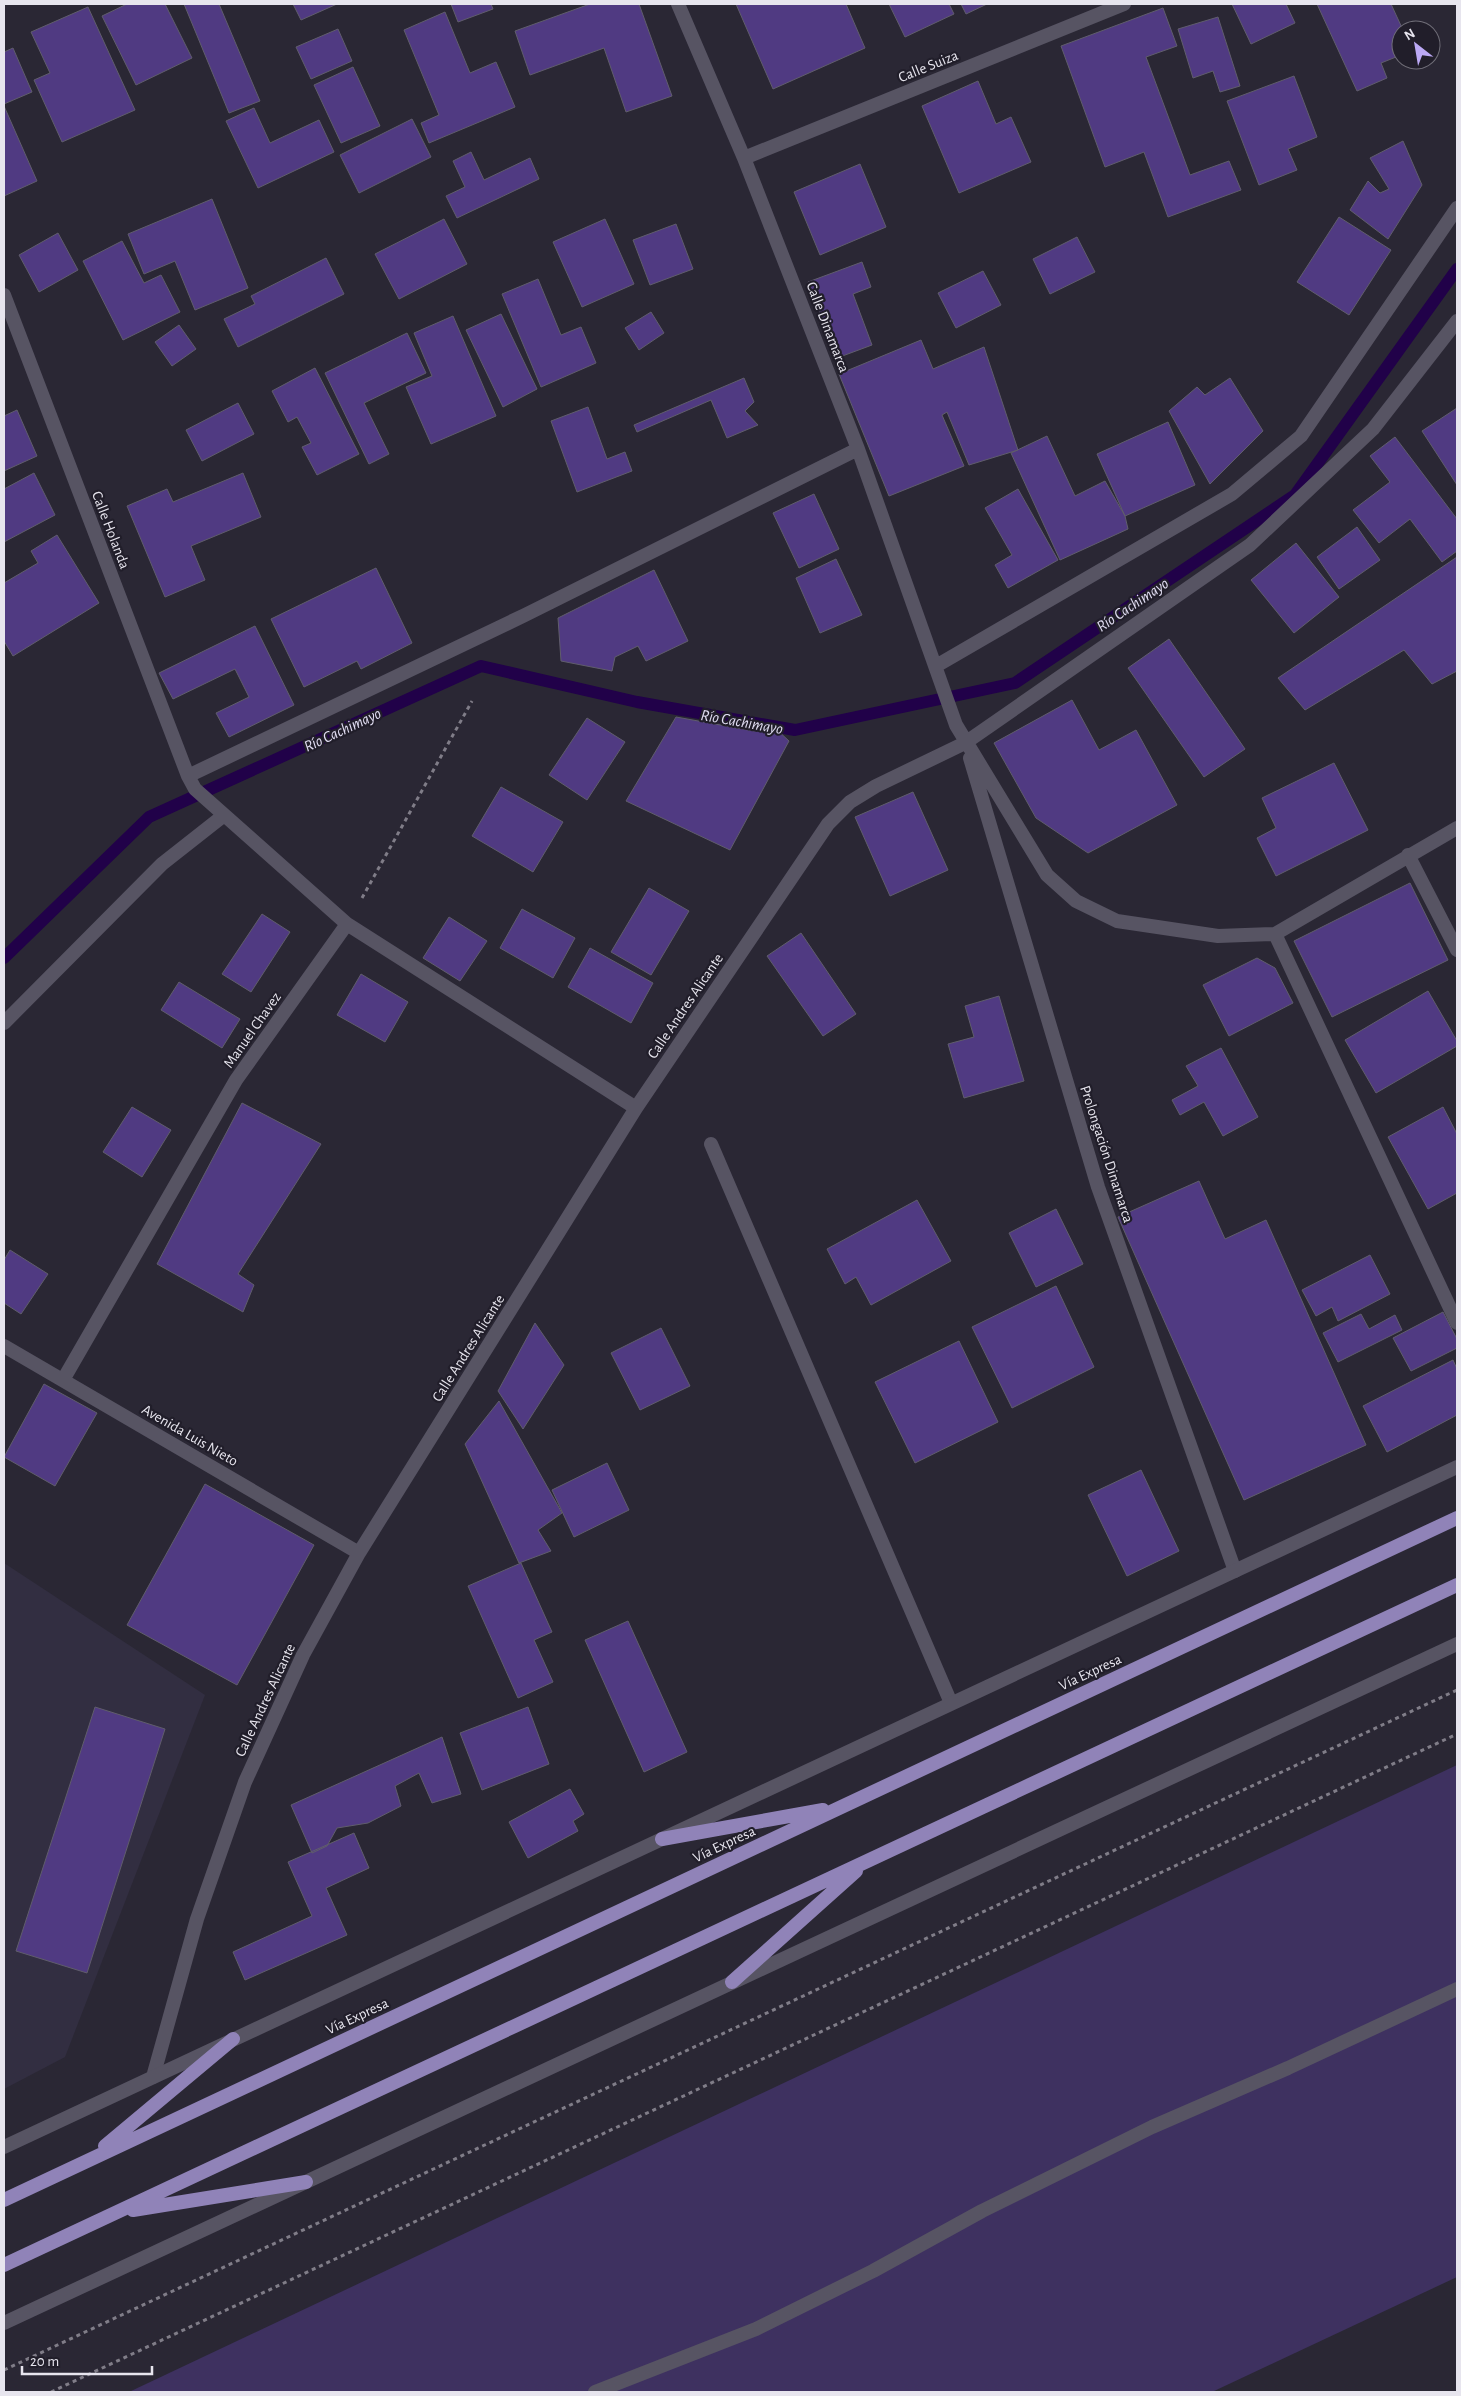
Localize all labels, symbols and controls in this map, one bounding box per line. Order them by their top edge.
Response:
north arrow [1391,20,1441,70]
text: N [1402,26,1418,43]
street label: Calle Suiza [896,48,960,85]
street label: Calle Dinamarca [803,280,852,375]
street label: Calle Holanda [89,489,132,571]
water label: Río Cachimayo [1094,575,1172,635]
water label: Río Cachimayo [301,705,384,755]
water label: Río Cachimayo [700,707,785,737]
street label: Calle Andres Alicante [645,951,726,1061]
street label: Manuel Chavez [221,990,284,1071]
street label: Prolongación Dinamarca [1077,1084,1136,1225]
street label: Calle Andres Alicante [429,1292,507,1404]
street label: Avenida Luis Nieto [139,1402,240,1469]
street label: Calle Andres Alicante [233,1641,298,1759]
street label: Vía Expresa [1057,1651,1124,1693]
street label: Vía Expresa [691,1823,758,1865]
street label: Vía Expresa [324,1995,391,2037]
scale bar [22,2344,152,2376]
text: 20 m [30,2354,59,2369]

